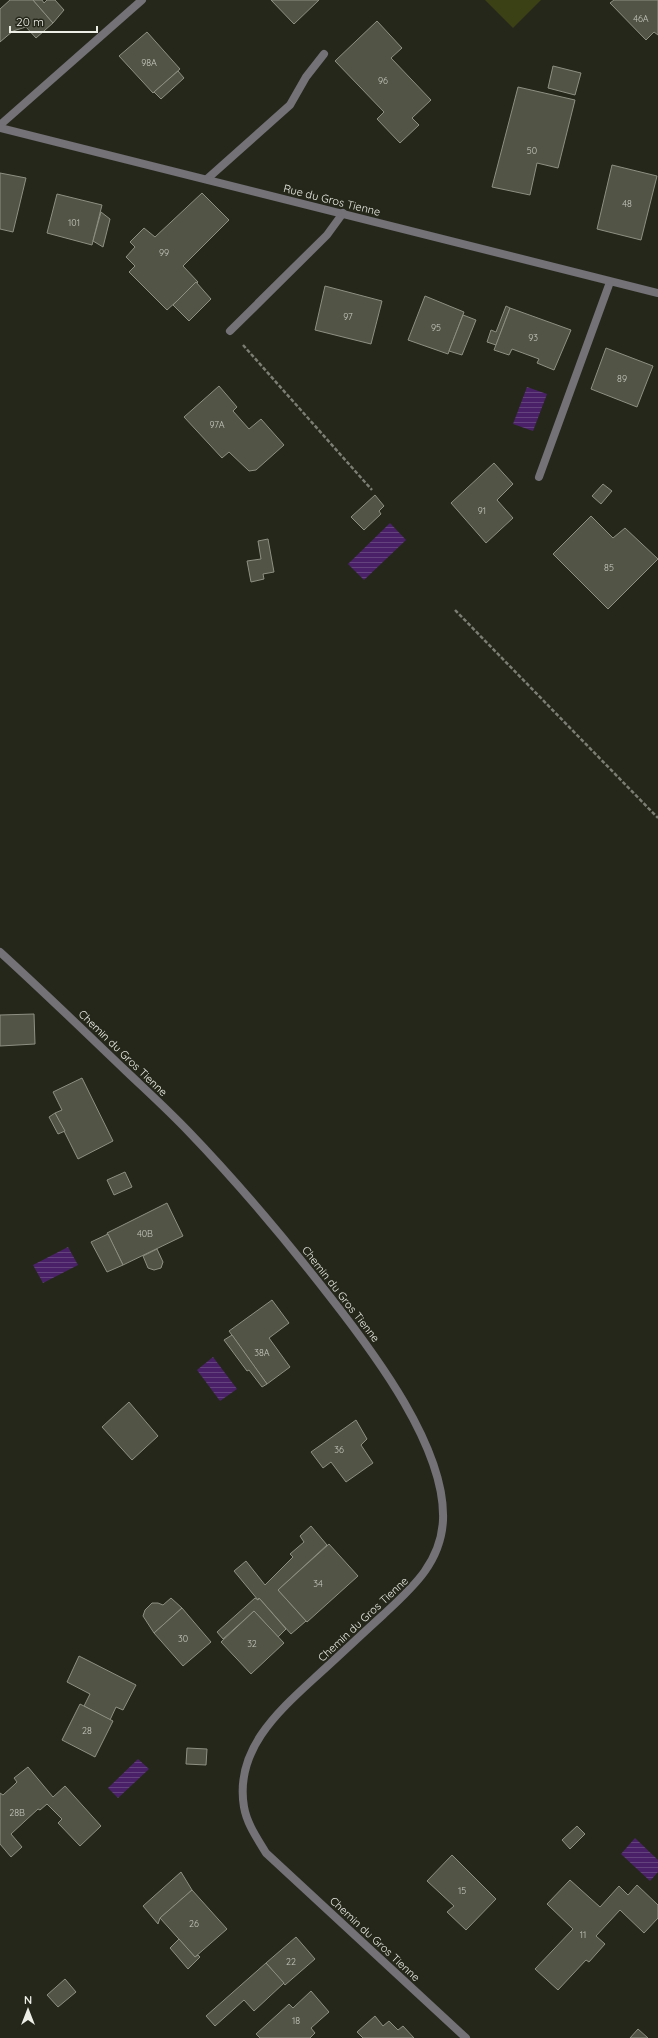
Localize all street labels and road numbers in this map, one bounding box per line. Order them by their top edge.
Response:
street label: Rue du Gros Tienne [282,181,382,219]
street label: Chemin du Gros Tienne [76,1007,170,1099]
street label: Chemin du Gros Tienne [299,1243,383,1345]
street label: Chemin du Gros Tienne [315,1574,411,1664]
street label: Chemin du Gros Tienne [327,1894,423,1984]

